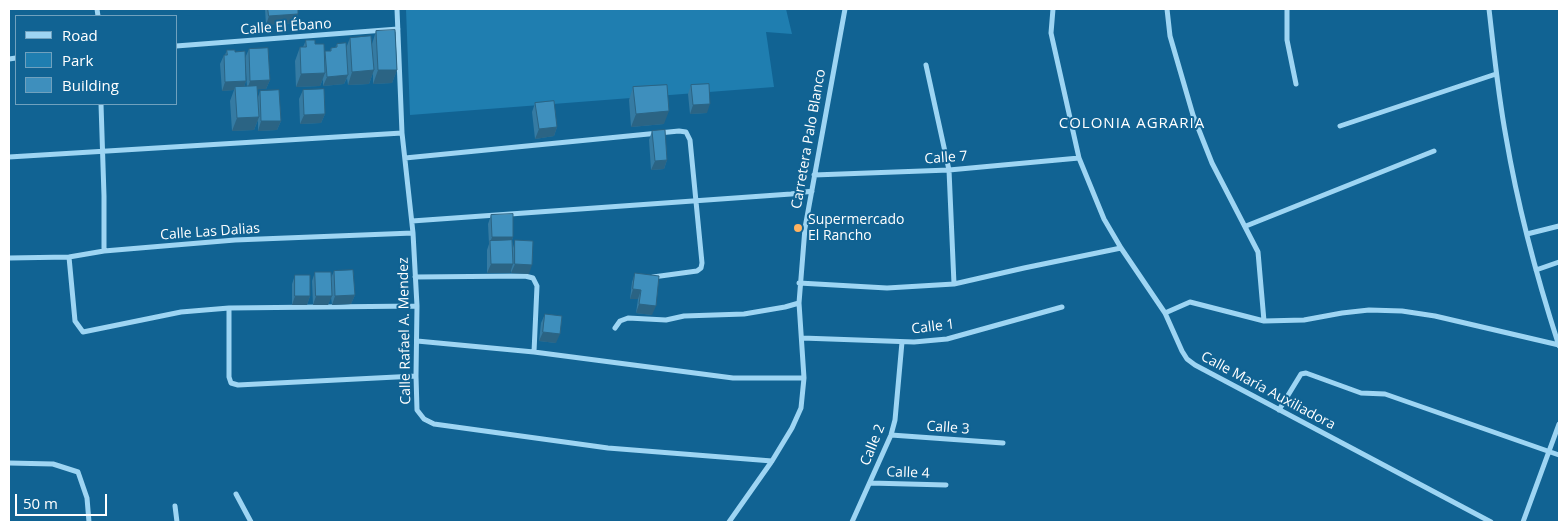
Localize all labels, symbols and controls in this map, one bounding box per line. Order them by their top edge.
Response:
legend [15,15,178,105]
street label: Calle El Ébano [240,15,332,39]
text: Road [62,25,98,45]
text: Park [62,50,93,70]
street label: Carretera Palo Blanco [788,68,830,210]
text: Building [62,75,119,95]
district label: COLONIA AGRARIA [1057,115,1207,133]
street label: Calle 7 [924,148,968,168]
place label: Supermercado El Rancho [808,212,904,244]
street label: Calle Las Dalias [160,220,260,244]
marker: Supermercado El Rancho [792,222,804,234]
street label: Calle Rafael A. Mendez [395,257,415,405]
street label: Calle 1 [911,316,955,338]
street label: Calle María Auxiliadora [1198,348,1338,434]
street label: Calle 3 [926,418,970,438]
street label: Calle 2 [857,422,889,468]
street label: Calle 4 [886,464,930,482]
scale bar [18,484,110,516]
text: 50 m [23,493,58,513]

